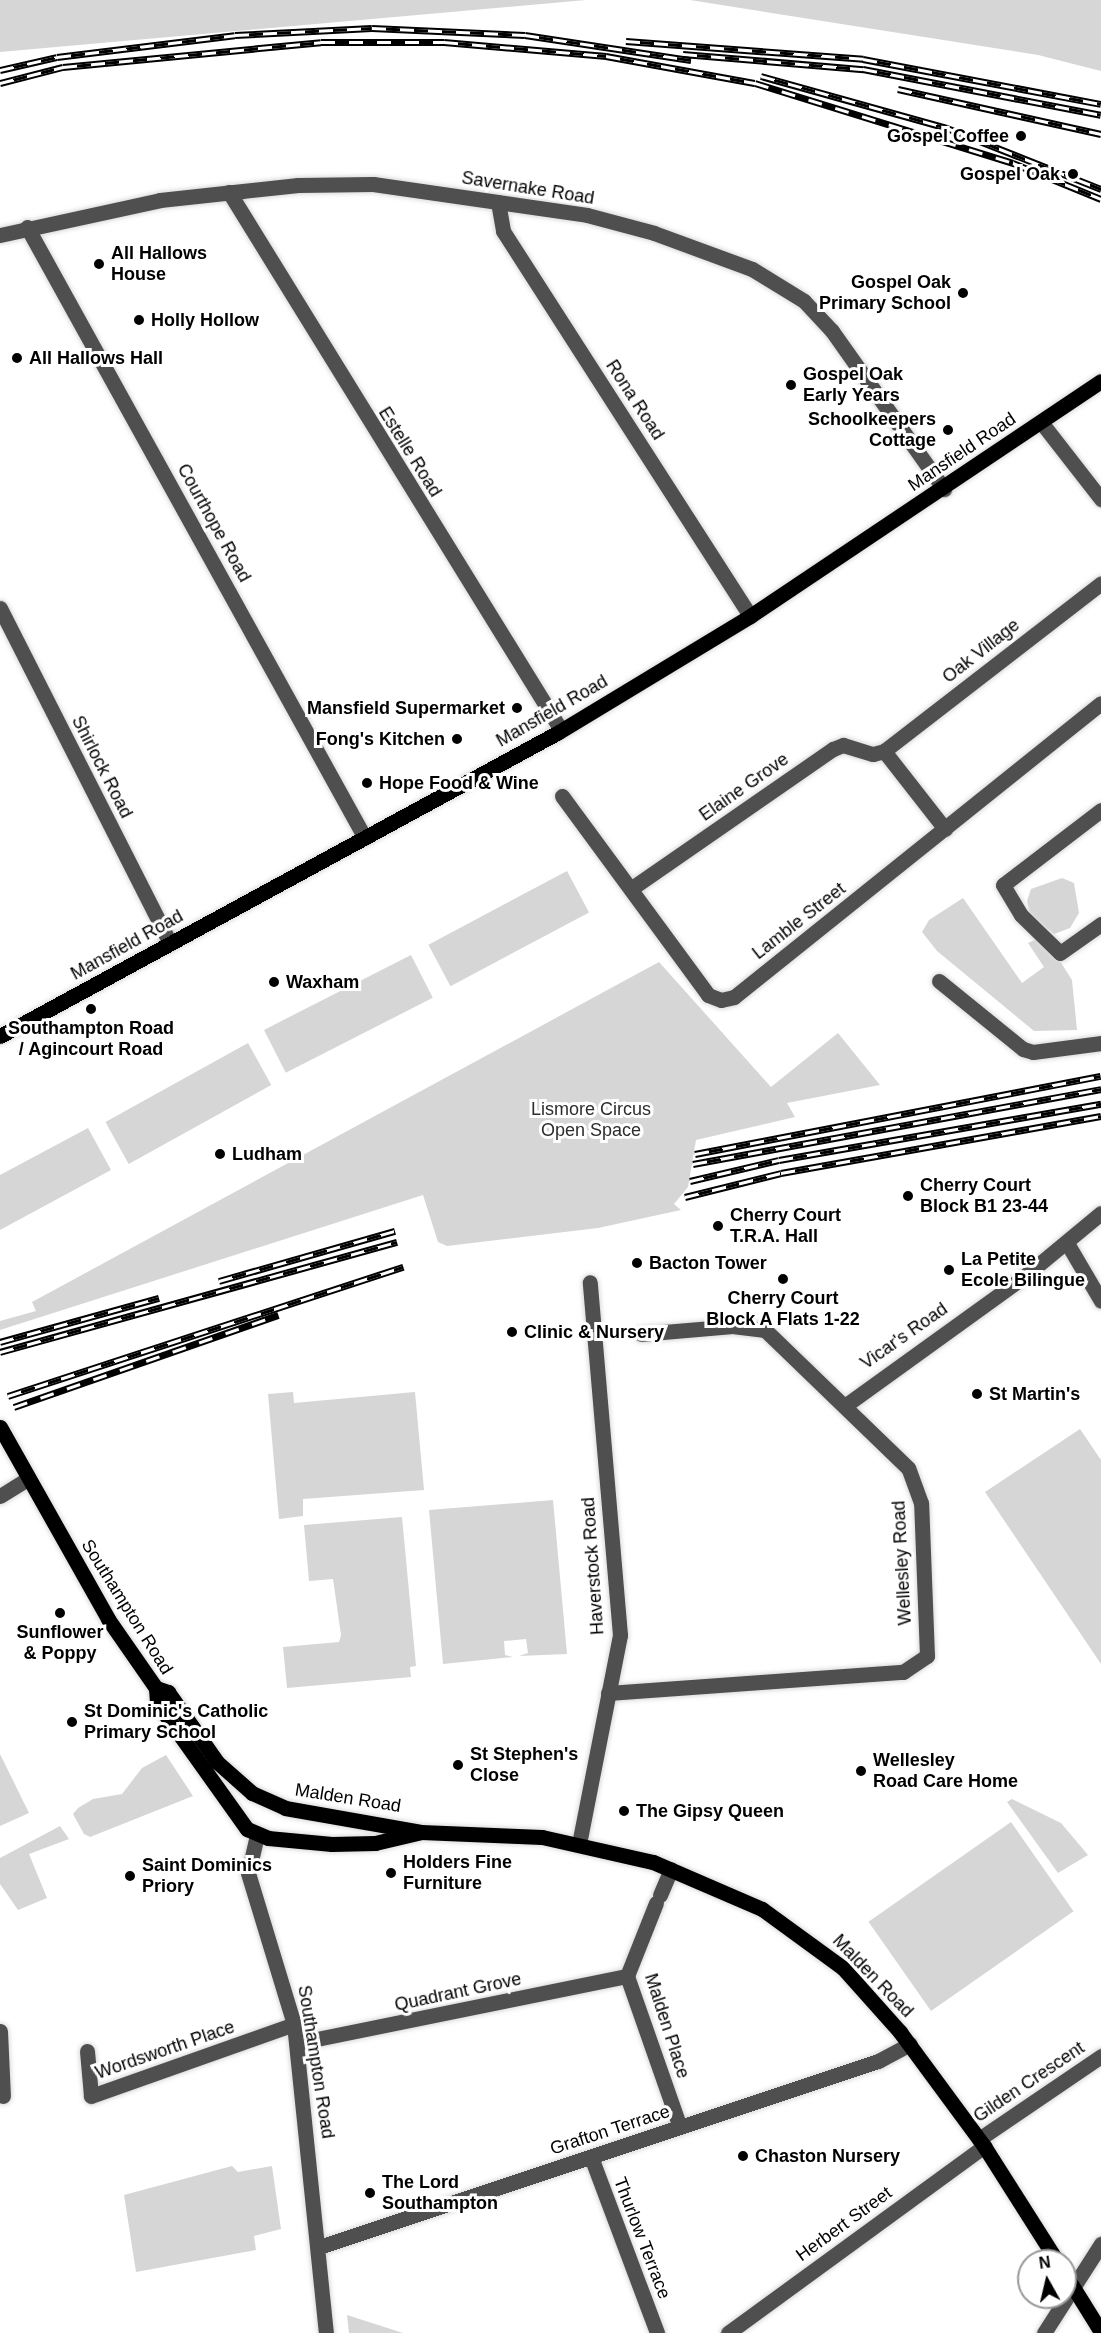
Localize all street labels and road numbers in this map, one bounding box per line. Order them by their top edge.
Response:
street label: Savernake Road [460,167,596,209]
street label: Rona Road [601,356,669,444]
street label: Estelle Road [374,403,446,501]
street label: Mansfield Road [904,408,1020,496]
street label: Courthope Road [173,460,255,586]
street label: Oak Village [938,614,1024,688]
street label: Mansfield Road [492,670,612,752]
street label: Shirlock Road [67,712,137,822]
street label: Elaine Grove [695,748,793,826]
street label: Lamble Street [748,878,850,964]
street label: Mansfield Road [67,905,187,985]
street label: Vicar's Road [856,1298,952,1374]
street label: Haverstock Road [577,1496,609,1636]
street label: Wellesley Road [888,1500,916,1626]
street label: Southampton Road [77,1536,177,1678]
street label: Malden Road [293,1779,403,1817]
street label: Malden Road [828,1930,918,2022]
street label: Quadrant Grove [393,1968,523,2016]
street label: Malden Place [640,1971,694,2081]
street label: Southampton Road [293,1984,339,2140]
street label: Wordsworth Place [93,2016,237,2084]
street label: Gilden Crescent [969,2037,1089,2127]
street label: Grafton Terrace [547,2100,673,2160]
street label: Thurlow Terrace [609,2174,675,2302]
street label: Herbert Street [792,2182,896,2266]

